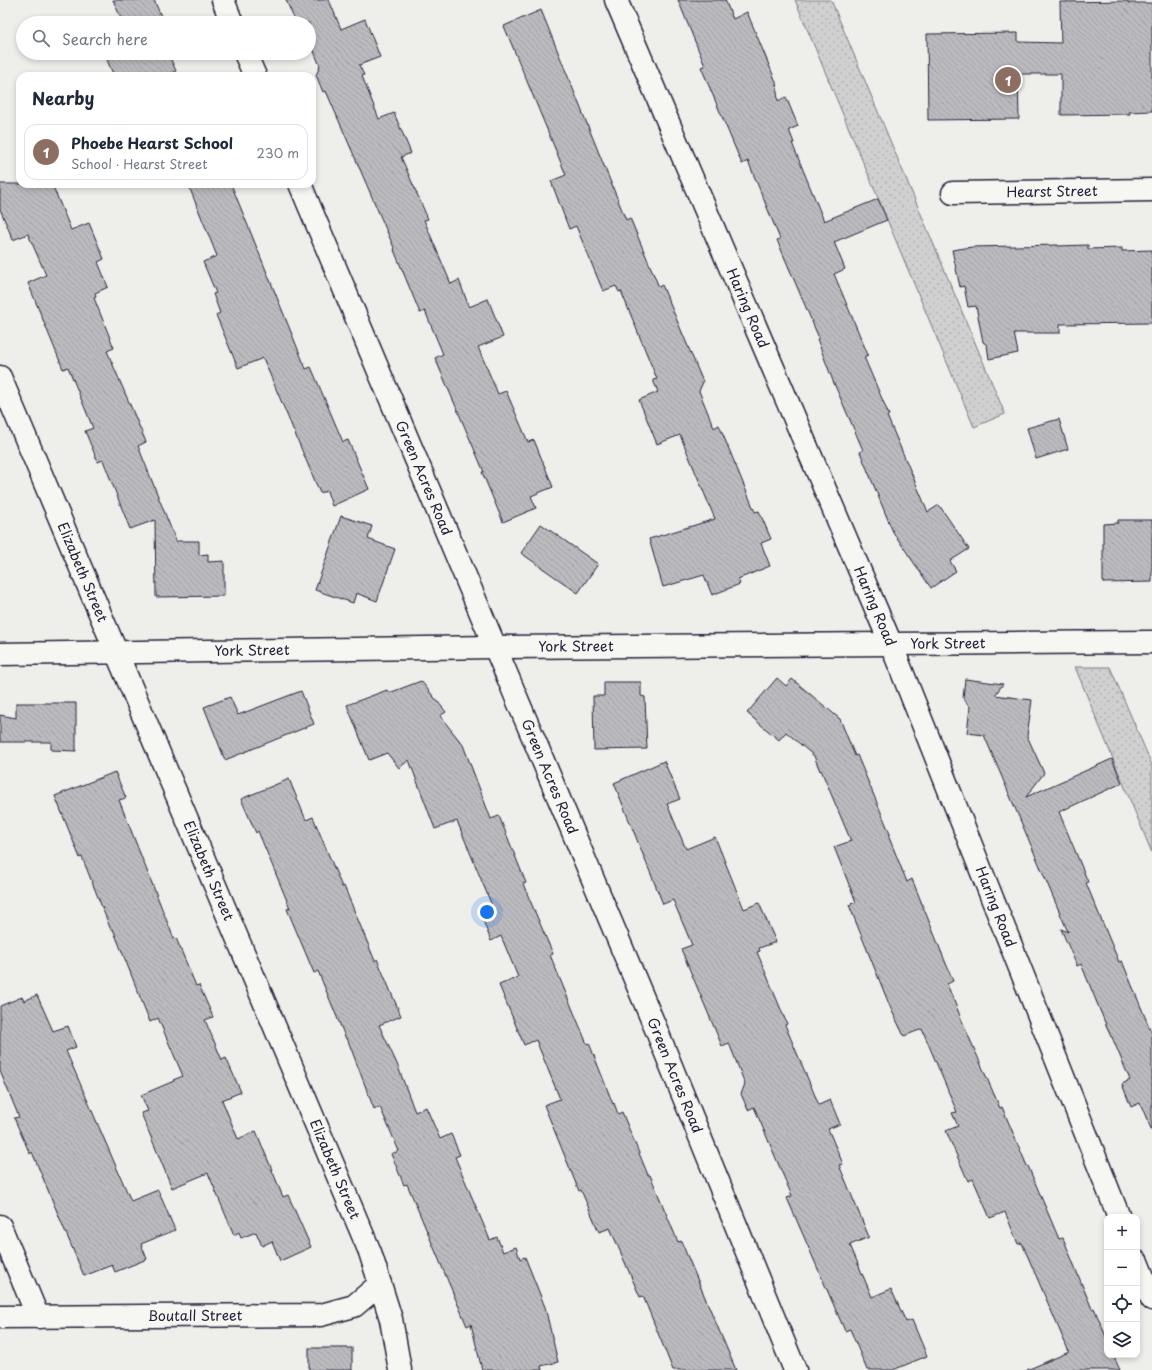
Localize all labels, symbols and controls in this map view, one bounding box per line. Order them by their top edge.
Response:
search box [16,16,316,60]
icon: search [30,27,52,49]
text: Search here [62,27,148,50]
pin: 1 [995,65,1021,95]
text: Nearby [32,85,94,111]
text: Phoebe Hearst School [71,131,233,154]
text: 1 [43,143,49,162]
text: 230 m [257,143,299,162]
text: School · Hearst Street [71,154,208,173]
street label: Hearst Street [1006,180,1098,202]
street label: Haring Road [722,265,774,351]
street label: Green Acres Road [391,417,458,539]
street label: Elizabeth Street [53,519,114,626]
street label: Haring Road [849,563,902,649]
street label: York Street [910,632,986,654]
street label: York Street [538,635,614,657]
street label: York Street [214,639,290,661]
street label: Green Acres Road [517,716,584,837]
street label: Elizabeth Street [179,817,240,924]
street label: Haring Road [971,863,1021,950]
your location [477,902,497,922]
street label: Green Acres Road [642,1014,708,1136]
street label: Elizabeth Street [305,1116,366,1222]
map controls [1104,1214,1140,1358]
button: + [1104,1214,1140,1250]
button: − [1104,1250,1140,1286]
button: locate [1104,1286,1140,1322]
street label: Boutall Street [148,1304,243,1326]
button: layers [1104,1322,1140,1358]

